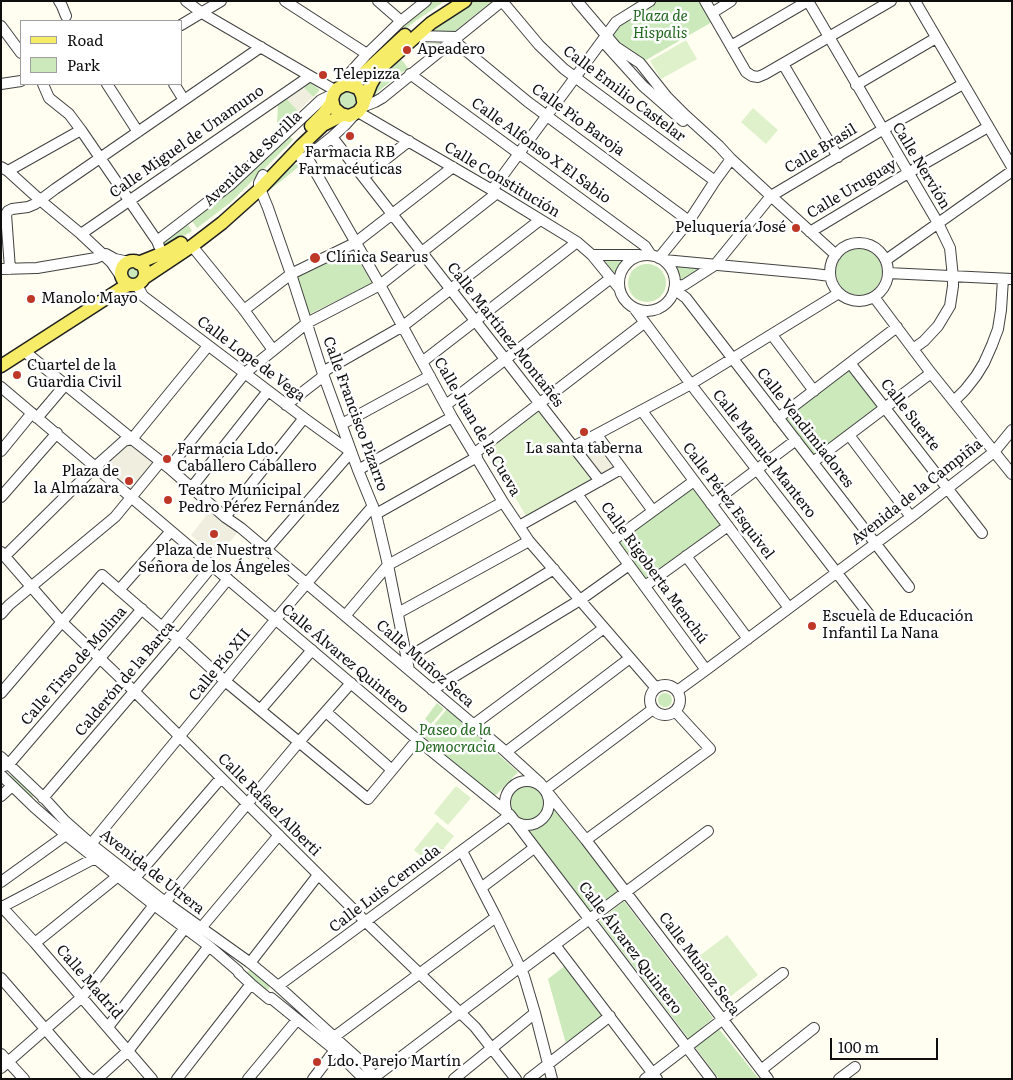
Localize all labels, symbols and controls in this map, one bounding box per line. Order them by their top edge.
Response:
park label: Plaza de Hispalis [632,8,688,43]
legend [20,20,182,85]
text: Road [67,28,103,51]
place label: Apeadero [417,41,485,59]
street label: Calle Emilio Castelar [559,42,689,146]
marker: Apeadero [401,44,413,56]
text: Park [67,53,100,76]
place label: Telepizza [333,66,400,84]
marker: Telepizza [317,69,329,81]
street label: Calle Pio Baroja [528,80,628,160]
street label: Calle Miguel de Unamuno [106,82,268,202]
street label: Calle Alfonso X El Sabio [468,94,614,208]
street label: Avenida de Sevilla [200,108,306,210]
street label: Calle Nervión [888,119,954,213]
street label: Calle Brasil [782,120,860,178]
marker: Farmacia RB Farmacéuticas [344,130,356,142]
street label: Calle Constitución [441,138,563,222]
place label: Farmacia RB Farmacéuticas [298,144,402,179]
street label: Calle Uruguay [804,155,900,223]
place label: Peluquería José [675,219,786,237]
marker: Peluquería José [790,222,802,234]
place label: Clínica Searus [326,249,428,267]
marker: Clínica Searus [308,251,322,265]
street label: Calle Martínez Montañés [443,259,567,411]
place label: Manolo Mayo [41,290,138,308]
marker: Manolo Mayo [25,293,37,305]
street label: Calle Lope de Vega [193,312,309,406]
street label: Calle Francisco Pizarro [319,334,391,494]
street label: Calle Juan de la Cueva [430,354,524,500]
place label: Cuartel de la Guardia Civil [27,357,122,392]
street label: Calle Vendimiadores [753,365,857,491]
marker: Cuartel de la Guardia Civil [11,369,23,381]
street label: Calle Suerte [876,376,944,454]
street label: Calle Manuel Mantero [708,386,820,522]
marker: La santa taberna [578,426,590,438]
street label: Avenida de la Campiña [848,435,986,549]
street label: Calle Pérez Esquivel [678,439,778,563]
place label: La santa taberna [525,440,643,458]
place label: Farmacia Ldo. Caballero Caballero [177,441,317,476]
marker: Farmacia Ldo. Caballero Caballero [161,453,173,465]
place label: Plaza de la Almazara [34,463,119,498]
marker: Plaza de la Almazara [123,475,135,487]
place label: Teatro Municipal Pedro Pérez Fernández [178,482,339,517]
marker: Teatro Municipal Pedro Pérez Fernández [162,494,174,506]
street label: Calle Rigoberta Menchú [596,499,712,647]
marker: Plaza de Nuestra Señora de los Ángeles [208,528,220,540]
place label: Plaza de Nuestra Señora de los Ángeles [138,542,290,577]
street label: Calle Álvarez Quintero [278,600,412,718]
street label: Calle Tirso de Molina [17,603,131,729]
place label: Escuela de Educación Infantil La Nana [822,608,973,643]
street label: Calle Muñoz Seca [372,617,478,711]
street label: Calderón de la Barca [72,618,178,740]
marker: Escuela de Educación Infantil La Nana [806,620,818,632]
street label: Calle Pío XII [185,625,255,705]
park label: Paseo de la Democracia [414,722,496,757]
street label: Calle Rafael Alberti [214,750,324,860]
street label: Avenida de Utrera [96,826,208,918]
street label: Calle Luis Cernuda [326,841,444,937]
street label: Calle Álvarez Quintero [574,878,686,1018]
street label: Calle Muñoz Seca [654,909,744,1019]
street label: Calle Madrid [52,941,126,1023]
scale bar [833,1028,940,1060]
text: 100 m [838,1035,879,1058]
place label: Ldo. Parejo Martín [327,1053,461,1071]
marker: Ldo. Parejo Martín [311,1056,323,1068]

